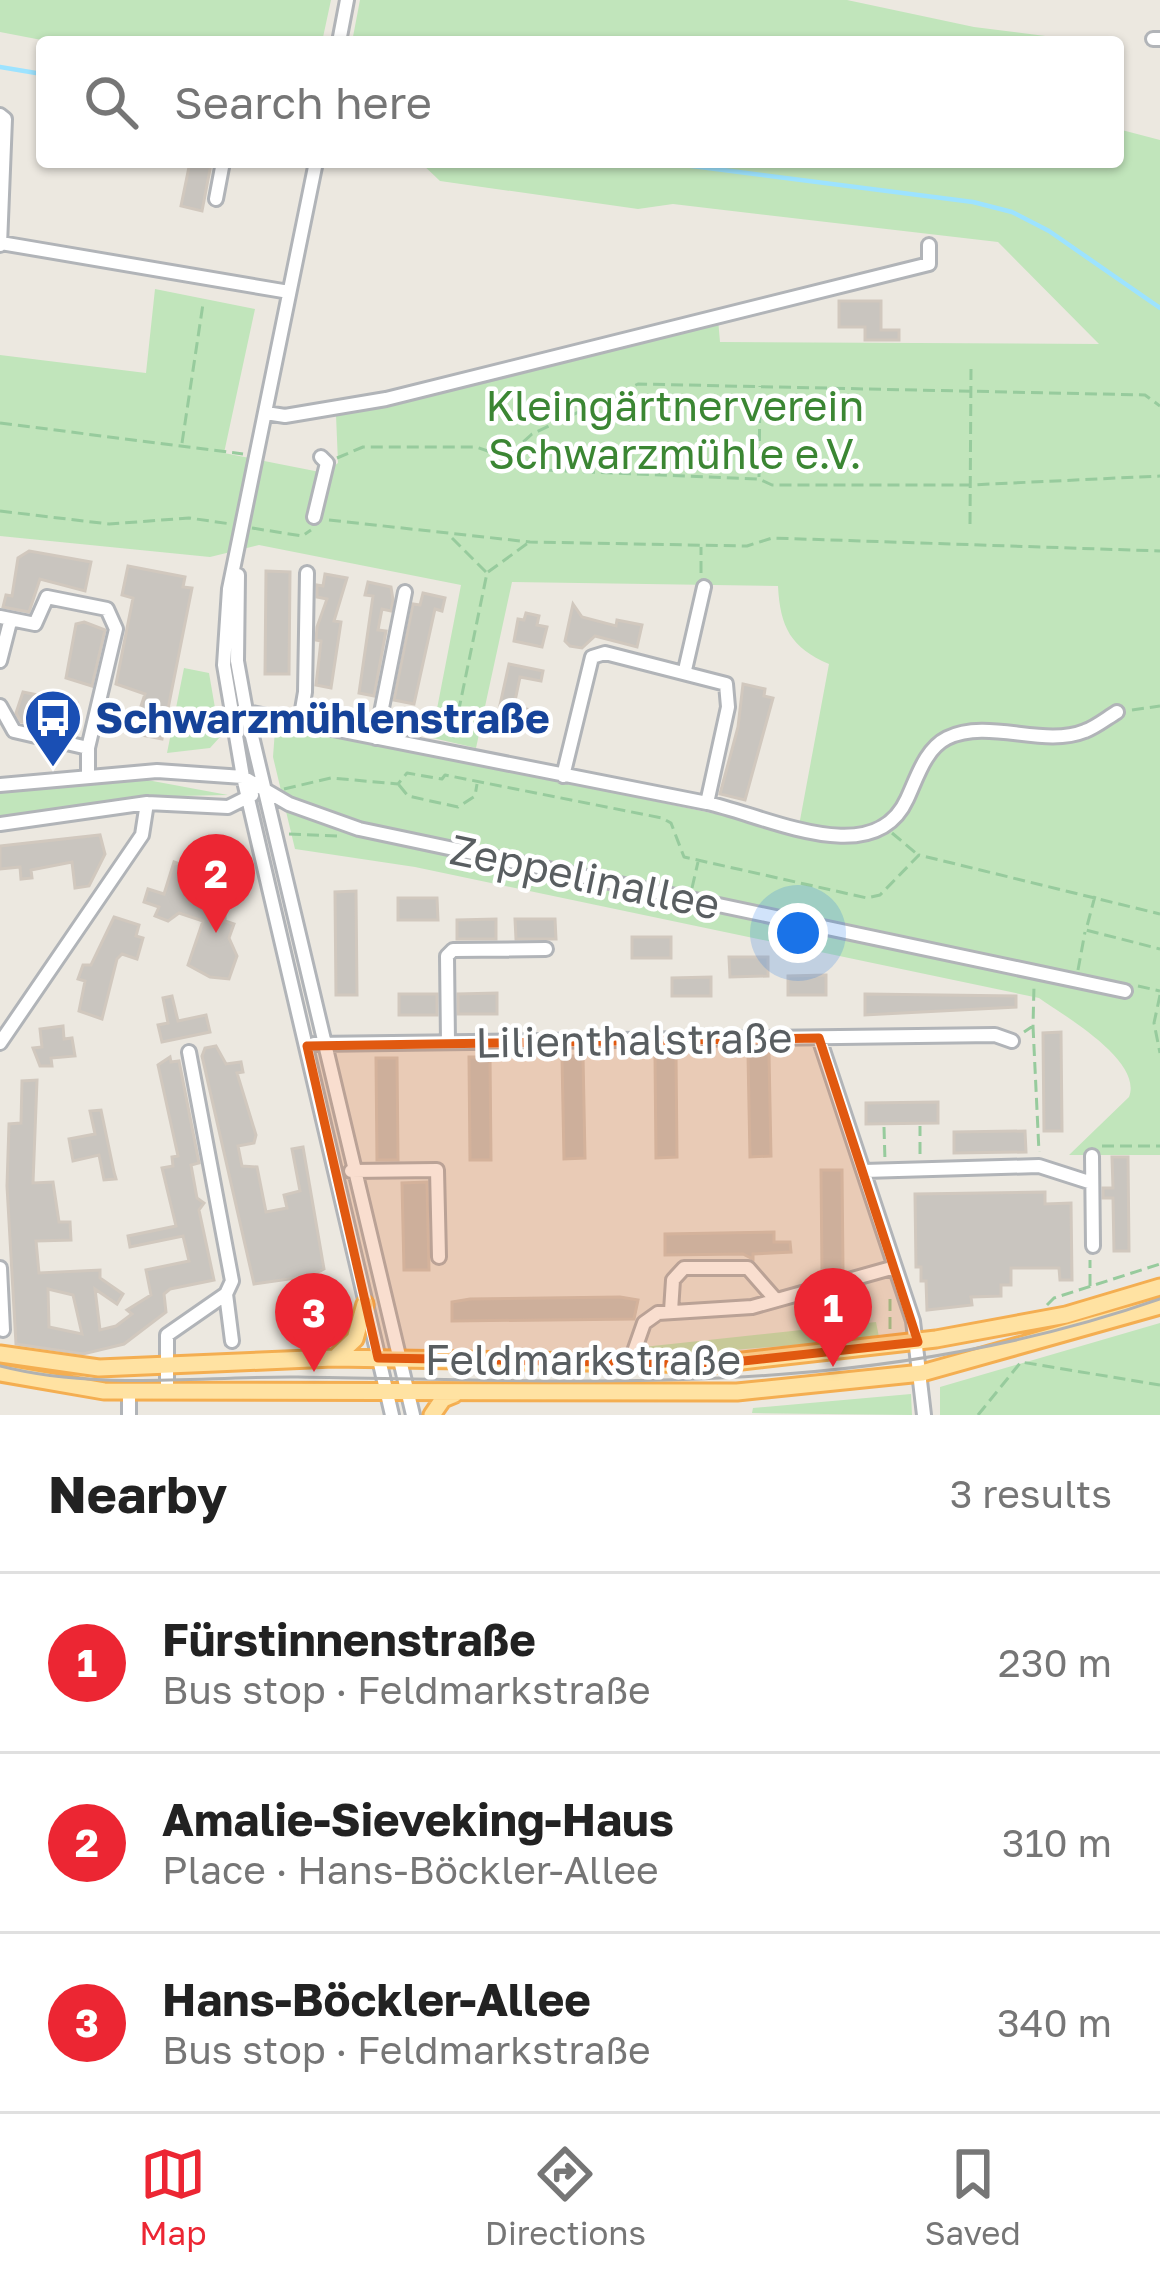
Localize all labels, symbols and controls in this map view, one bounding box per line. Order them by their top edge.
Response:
search box [36,36,1124,168]
icon: search [78,69,144,135]
text: Search here [174,75,432,129]
park label: Kleingärtnerverein Schwarzmühle e.V. [486,380,864,478]
bus stop icon: Schwarzmühlenstraße [22,687,84,769]
place label: Schwarzmühlenstraße [95,692,550,742]
street label: Zeppelinallee [446,823,725,929]
pin: 2 [177,834,255,933]
your location [768,903,828,963]
street label: Lilienthalstraße [475,1011,793,1067]
pin: 1 [794,1268,872,1367]
pin: 3 [275,1273,353,1372]
street label: Feldmarkstraße [425,1334,741,1384]
text: Nearby [48,1463,227,1524]
text: 3 results [950,1470,1112,1517]
text: Fürstinnenstraße [162,1612,536,1666]
text: 1 [77,1639,97,1686]
text: 230 m [998,1639,1112,1686]
text: Bus stop · Feldmarkstraße [162,1666,651,1713]
text: Amalie-Sieveking-Haus [162,1792,674,1846]
text: 2 [75,1819,99,1866]
text: 310 m [1002,1819,1112,1866]
text: Place · Hans-Böckler-Allee [162,1846,659,1893]
text: Hans-Böckler-Allee [162,1972,591,2026]
text: 3 [75,1999,99,2046]
text: 340 m [997,1999,1112,2046]
text: Bus stop · Feldmarkstraße [162,2026,651,2073]
tab: Map [139,2141,207,2252]
tab: Directions [485,2141,646,2252]
tab: Saved [924,2141,1021,2252]

